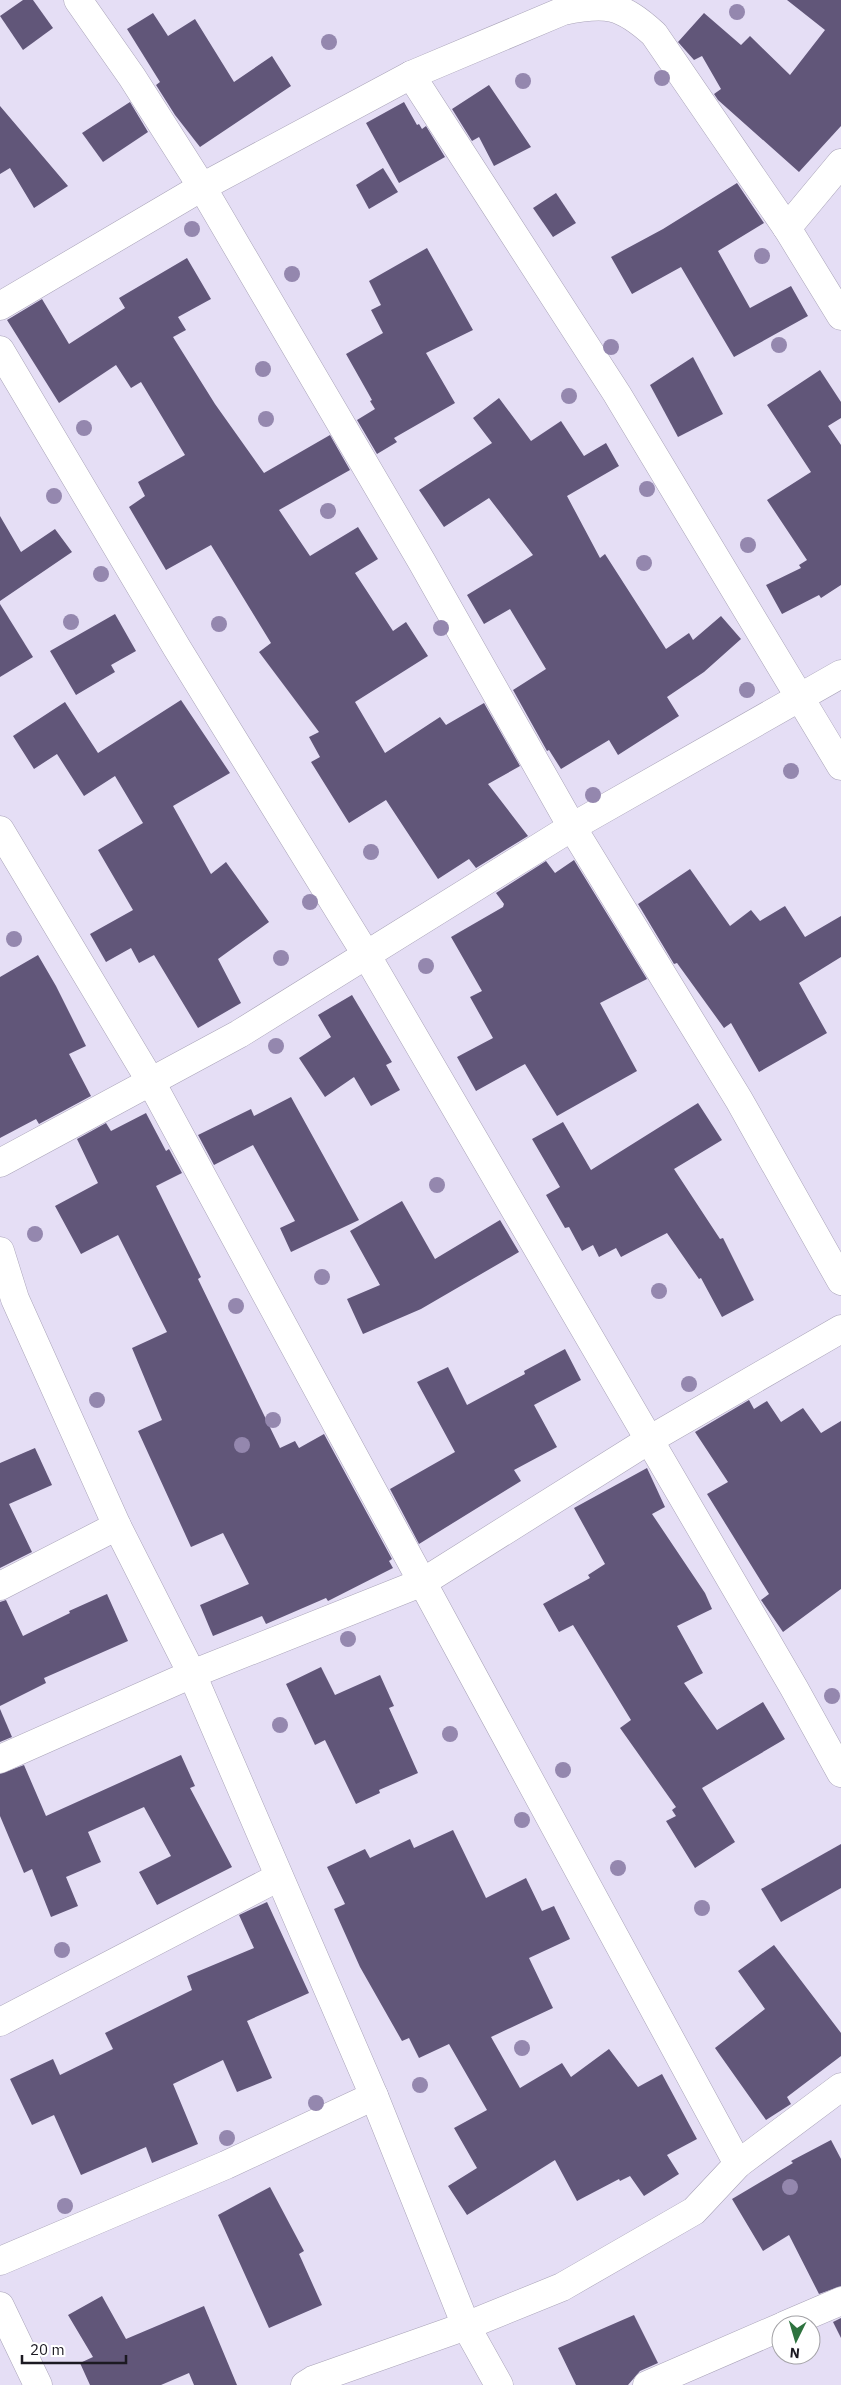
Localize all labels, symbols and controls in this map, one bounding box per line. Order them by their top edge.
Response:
north arrow [771,2315,821,2365]
scale bar [22,2332,126,2364]
text: 20 m [30,2340,65,2359]
text: N [789,2344,801,2362]

